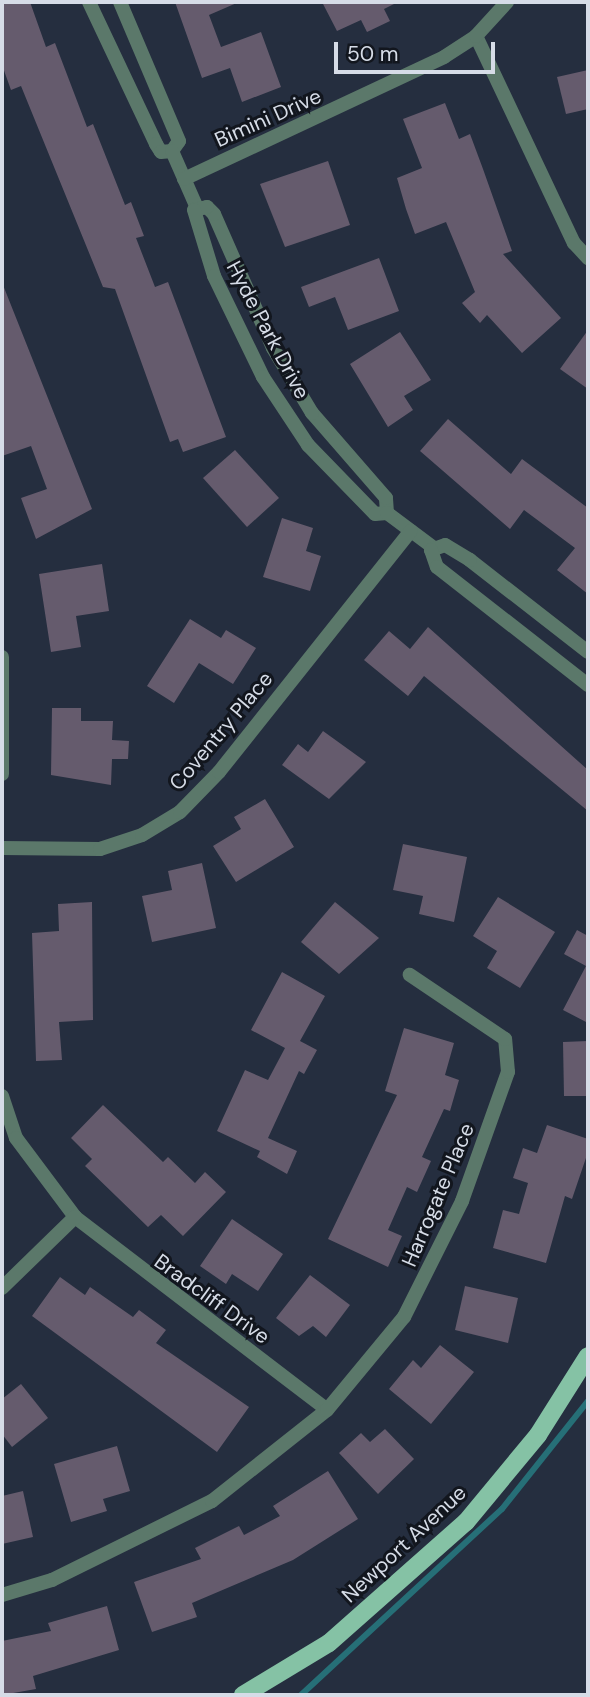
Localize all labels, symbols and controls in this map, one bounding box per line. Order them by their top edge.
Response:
scale bar [338,28,499,72]
text: 50 m [347,40,398,68]
street label: Bimini Drive [211,83,325,153]
street label: Hyde Park Drive [221,257,315,403]
street label: Coventry Place [164,667,278,795]
street label: Harrogate Place [396,1119,480,1271]
street label: Bradcliff Drive [149,1249,275,1349]
street label: Newport Avenue [337,1480,471,1608]

